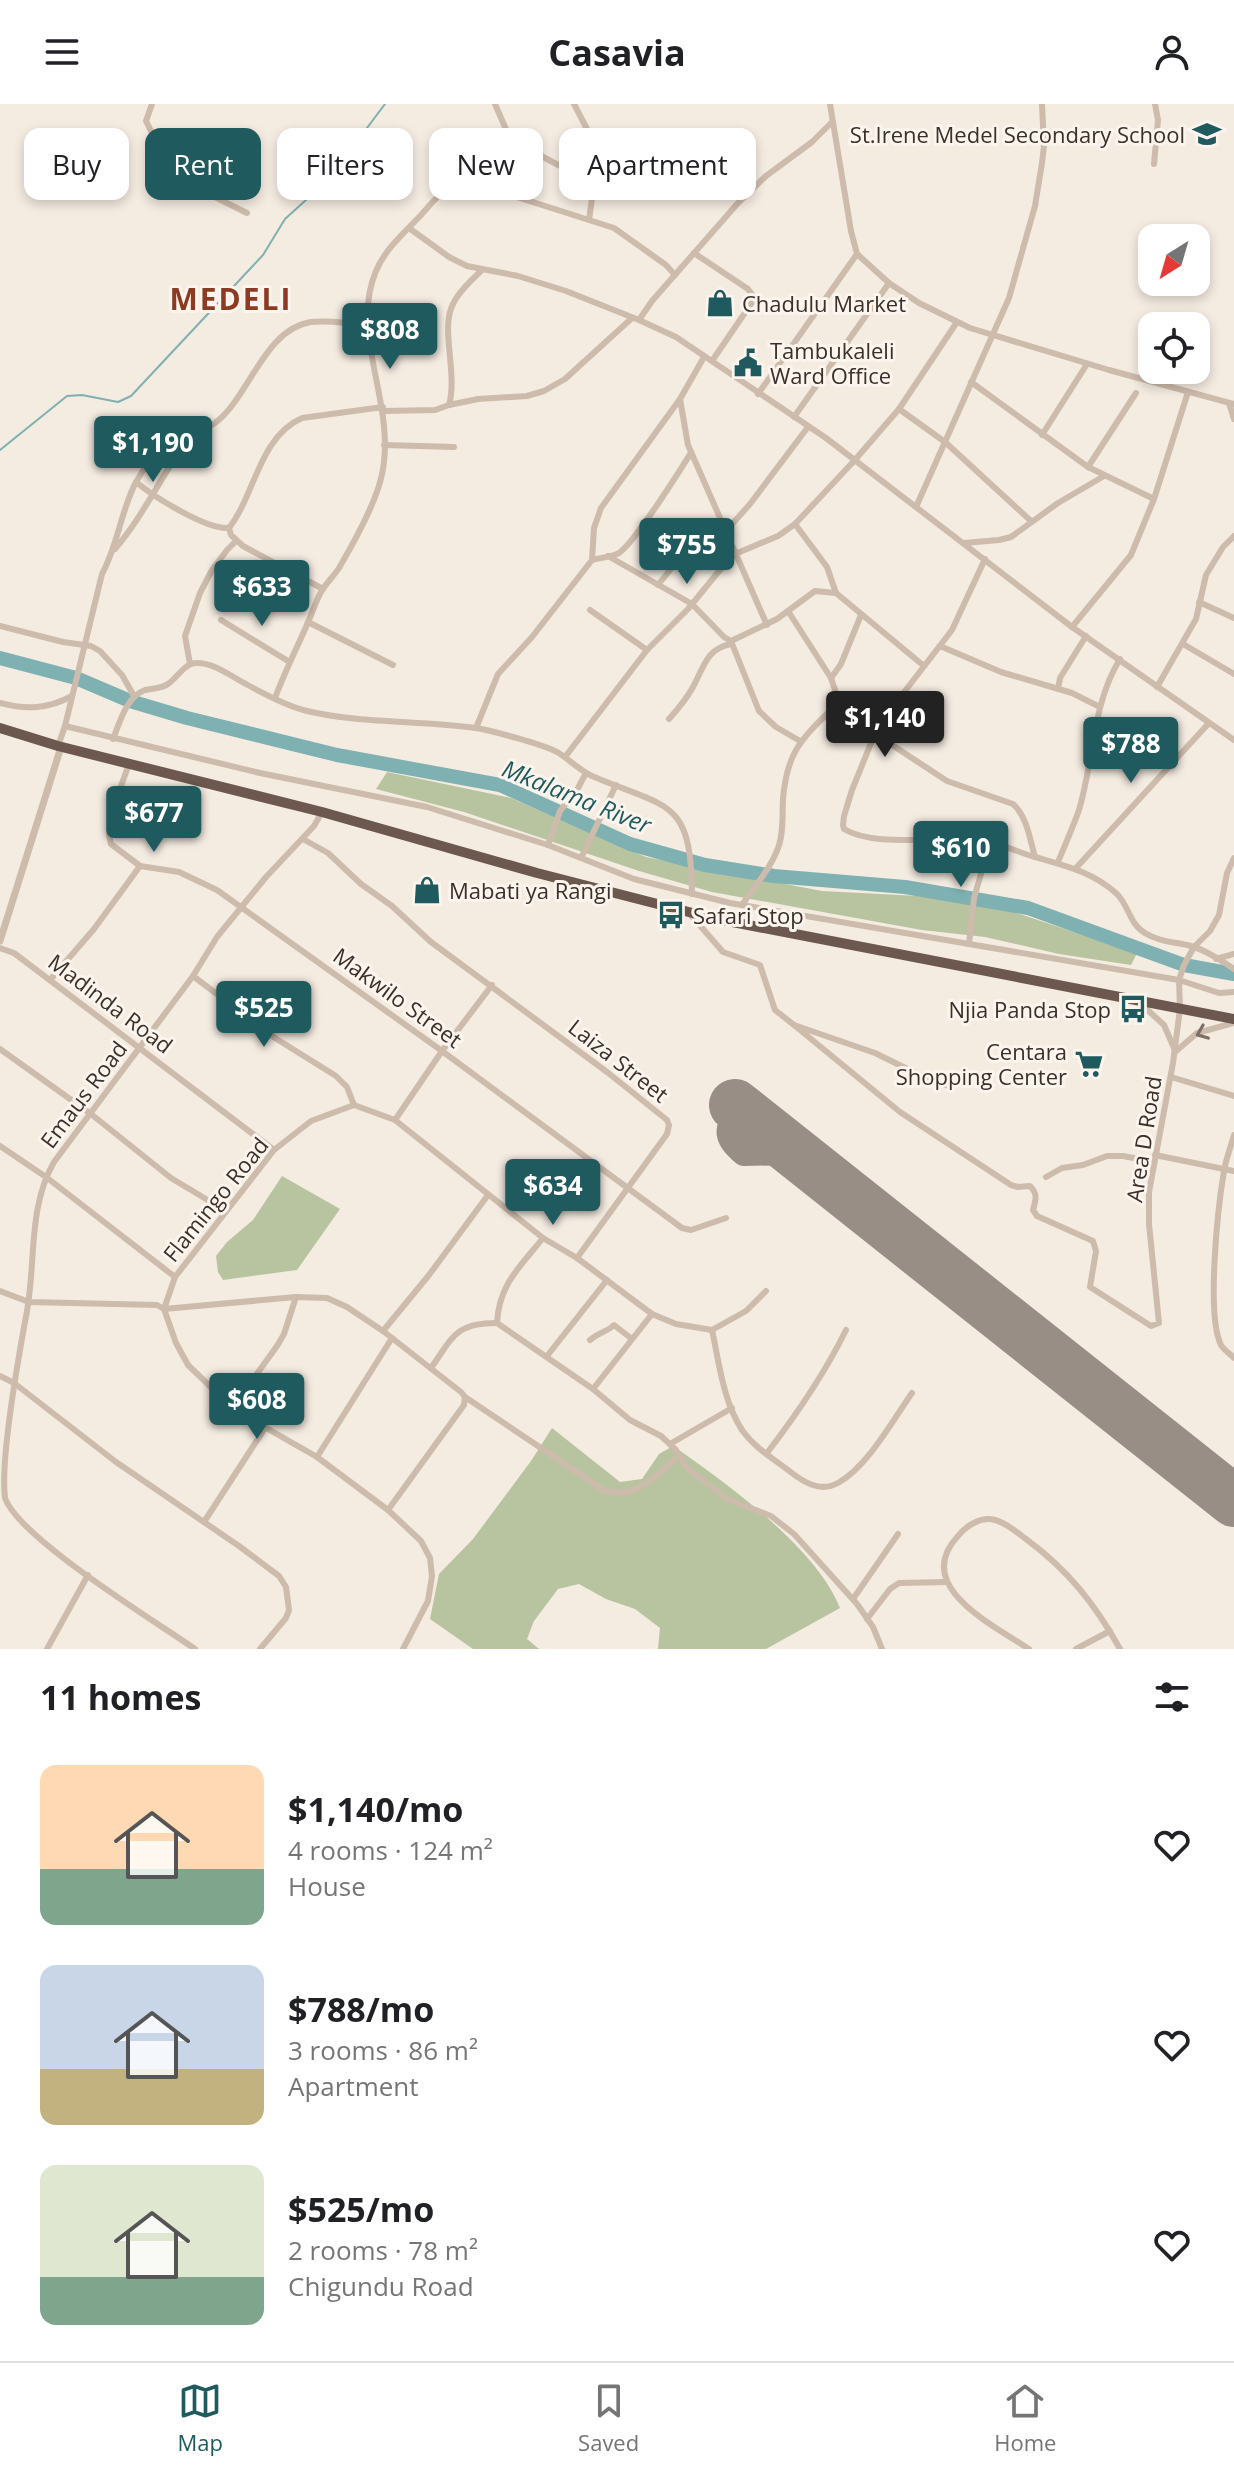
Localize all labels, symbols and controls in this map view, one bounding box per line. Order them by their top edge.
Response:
text: Casavia [548,28,686,77]
icon: menu [40,30,84,74]
icon: person [1150,30,1194,74]
place label: St.Irene Medel Secondary School [850,119,1185,149]
school or university icon: St.Irene Medel Secondary School [1192,119,1222,149]
chip: Buy [24,128,129,200]
chip: Rent [145,128,261,200]
chip: Filters [277,128,413,200]
chip: New [429,128,543,200]
chip: Apartment [559,128,756,200]
north arrow [1138,224,1210,296]
map controls [1138,224,1210,384]
district label: MEDELI [170,278,292,319]
shop icon: Chadulu Market [705,288,735,318]
place label: Chadulu Market [742,288,906,318]
pin: $808 [343,303,437,371]
text: $808 [360,311,420,347]
button: locate [1138,312,1210,384]
place label: Tambukaleli Ward Office [770,335,894,390]
public building icon: Tambukaleli Ward Office [733,348,763,378]
pin: $1,190 [88,416,218,484]
text: $1,190 [112,424,194,460]
pin: $755 [640,518,734,586]
text: $755 [657,526,717,562]
pin: $633 [215,560,309,628]
text: $633 [232,568,292,604]
pin: $1,140 [820,691,950,759]
text: $1,140 [844,699,926,735]
pin: $788 [1084,717,1178,785]
text: $788 [1101,725,1161,761]
water label: Mkalama River [498,751,658,841]
pin: $677 [107,786,201,854]
text: $677 [124,794,184,830]
pin: $610 [914,821,1008,889]
text: $610 [931,829,991,865]
shop icon: Mabati ya Rangi [412,875,442,905]
place label: Mabati ya Rangi [449,875,612,905]
bus stop icon: Safari Stop [656,900,686,930]
place label: Safari Stop [693,900,804,930]
street label: Makwilo Street [328,940,468,1054]
street label: Madinda Road [43,946,179,1060]
pin: $525 [217,981,311,1049]
text: $525 [234,989,294,1025]
place label: Njia Panda Stop [948,994,1111,1024]
bus stop icon: Njia Panda Stop [1118,994,1148,1024]
street label: Laiza Street [563,1012,675,1109]
one-way arrow [1196,1023,1210,1039]
street label: Emaus Road [33,1034,133,1154]
place label: Centara Shopping Center [896,1036,1067,1091]
supermarket icon: Centara Shopping Center [1074,1049,1104,1079]
street label: Area D Road [1118,1074,1168,1204]
street label: Flamingo Road [156,1131,274,1267]
pin: $634 [506,1159,600,1227]
text: $634 [523,1167,583,1203]
pin: $608 [210,1373,304,1441]
text: $608 [227,1381,287,1417]
text: 11 homes [40,1674,201,1720]
icon: filters [1150,1675,1194,1719]
text: $1,140/mo [288,1786,463,1832]
icon: home [104,1797,200,1893]
icon: heart [1150,1823,1194,1867]
text: 4 rooms · 124 m² [288,1832,493,1868]
text: House [288,1868,366,1904]
text: $788/mo [288,1986,434,2032]
icon: home [104,1997,200,2093]
icon: heart [1150,2023,1194,2067]
text: 3 rooms · 86 m² [288,2032,478,2068]
text: Apartment [288,2068,419,2104]
text: $525/mo [288,2186,434,2232]
icon: home [104,2197,200,2293]
icon: heart [1150,2223,1194,2267]
text: 2 rooms · 78 m² [288,2232,478,2268]
text: Chigundu Road [288,2268,474,2304]
tab: Map [178,2379,223,2457]
tab: Saved [578,2379,639,2457]
tab: Home [994,2379,1056,2457]

